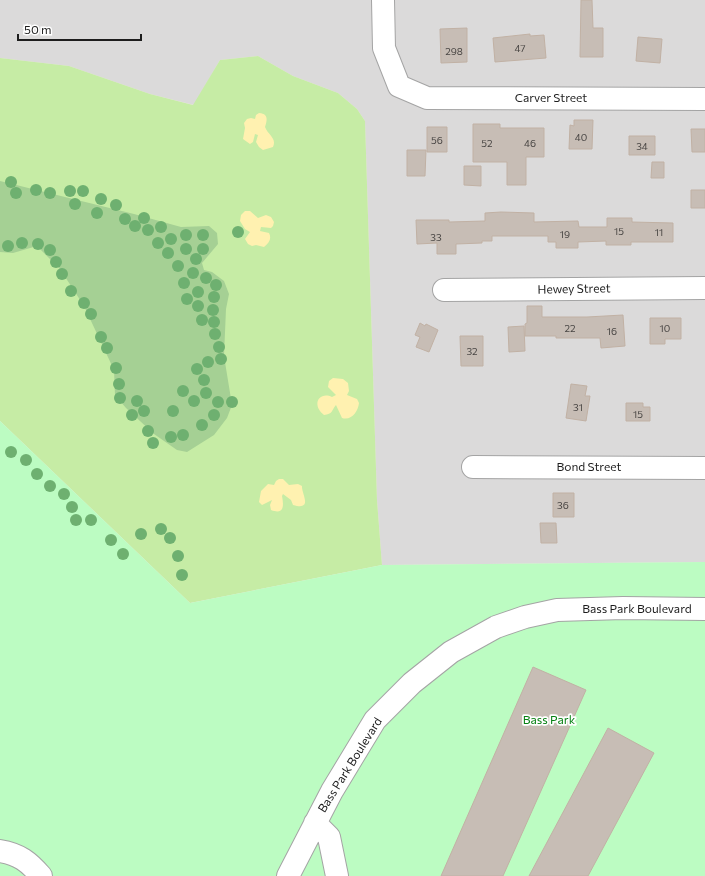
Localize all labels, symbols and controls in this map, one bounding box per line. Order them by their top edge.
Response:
scale bar [18,16,141,42]
text: 50 m [24,22,52,36]
house number: 47 [514,42,526,54]
house number: 298 [445,45,463,57]
street label: Carver Street [515,90,587,104]
house number: 40 [575,131,587,143]
house number: 56 [431,134,443,146]
house number: 52 [481,137,493,149]
house number: 46 [524,137,536,149]
house number: 34 [636,140,648,152]
house number: 15 [614,225,624,237]
house number: 11 [655,226,663,238]
house number: 19 [560,228,570,240]
house number: 33 [430,231,442,243]
street label: Hewey Street [537,280,611,296]
house number: 22 [564,322,576,334]
house number: 10 [660,322,670,334]
house number: 16 [607,325,617,337]
house number: 32 [466,345,478,357]
house number: 31 [573,401,583,413]
house number: 15 [633,408,643,420]
street label: Bond Street [557,459,622,473]
house number: 36 [557,499,569,511]
street label: Bass Park Boulevard [582,601,692,615]
park label: Bass Park [523,712,576,726]
street label: Bass Park Boulevard [314,714,384,815]

